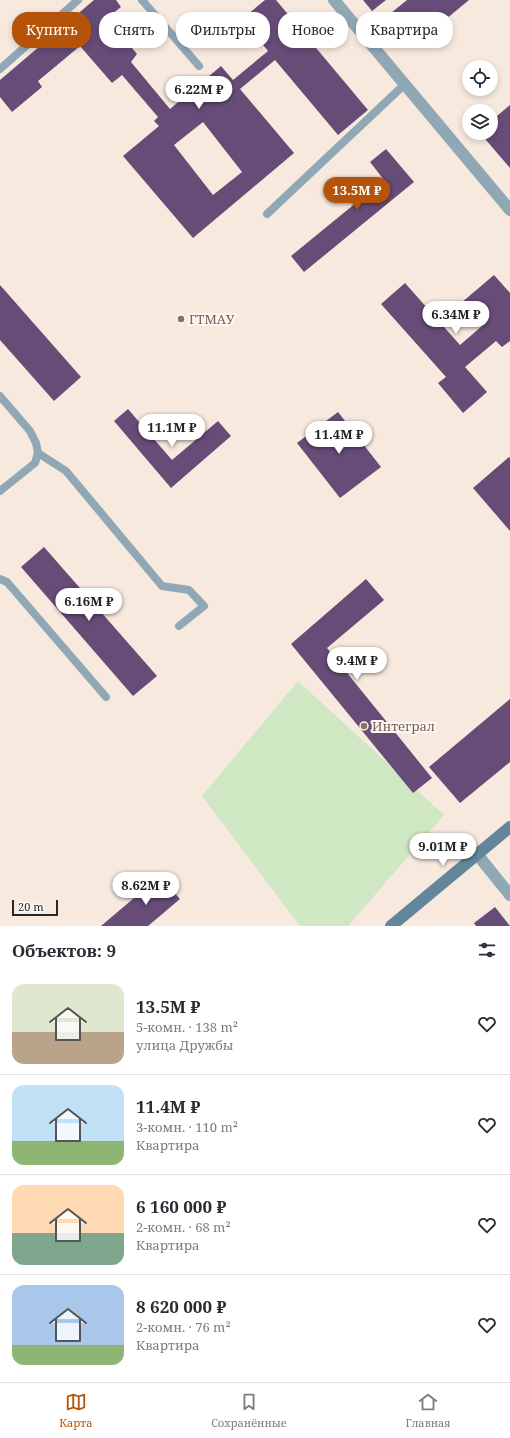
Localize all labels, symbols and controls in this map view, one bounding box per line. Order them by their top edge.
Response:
chip: Купить [12,12,91,48]
chip: Снять [99,12,168,48]
chip: Фильтры [176,12,270,48]
chip: Новое [278,12,348,48]
chip: Квартира [356,12,453,48]
map controls [462,60,498,140]
button: locate [462,60,498,96]
pin: 6.22M ₽ [162,76,236,110]
text: 6.22M ₽ [174,80,224,98]
button: layers [462,104,498,140]
pin: 13.5M ₽ [320,177,394,211]
text: 13.5M ₽ [332,181,382,199]
pin: 6.34M ₽ [419,301,493,335]
text: 6.34M ₽ [431,305,481,323]
place label: ГТМАУ [189,310,235,328]
marker: ГТМАУ [176,314,186,324]
pin: 11.1M ₽ [135,414,209,448]
text: 11.1M ₽ [147,418,197,436]
pin: 11.4M ₽ [302,421,376,455]
text: 11.4M ₽ [314,425,364,443]
pin: 6.16M ₽ [52,588,126,622]
text: 6.16M ₽ [64,592,114,610]
pin: 9.4M ₽ [324,647,390,681]
text: 9.4M ₽ [336,651,378,669]
place label: Интеграл [372,717,435,735]
marker: Интеграл [359,721,369,731]
pin: 9.01M ₽ [406,833,480,867]
text: 9.01M ₽ [418,837,468,855]
pin: 8.62M ₽ [109,872,183,906]
text: 8.62M ₽ [121,876,171,894]
scale bar [12,898,58,917]
text: 20 m [18,899,44,914]
text: Объектов: 9 [12,939,116,962]
icon: filters [476,939,498,961]
text: 13.5M ₽ [136,995,200,1018]
icon: home [44,1000,92,1048]
icon: heart [476,1013,498,1035]
text: 5-комн. · 138 m² [136,1018,238,1036]
text: улица Дружбы [136,1036,234,1054]
text: 11.4M ₽ [136,1095,200,1118]
icon: home [44,1101,92,1149]
icon: heart [476,1114,498,1136]
text: 3-комн. · 110 m² [136,1118,238,1136]
text: Квартира [136,1136,199,1154]
text: 6 160 000 ₽ [136,1195,227,1218]
icon: home [44,1201,92,1249]
icon: heart [476,1214,498,1236]
text: 2-комн. · 68 m² [136,1218,231,1236]
text: Квартира [136,1236,199,1254]
text: 8 620 000 ₽ [136,1295,227,1318]
icon: home [44,1301,92,1349]
icon: heart [476,1314,498,1336]
text: 2-комн. · 76 m² [136,1318,231,1336]
text: Квартира [136,1336,199,1354]
tab: Карта [59,1391,92,1430]
tab: Сохранённые [211,1391,287,1430]
tab: Главная [405,1391,451,1430]

